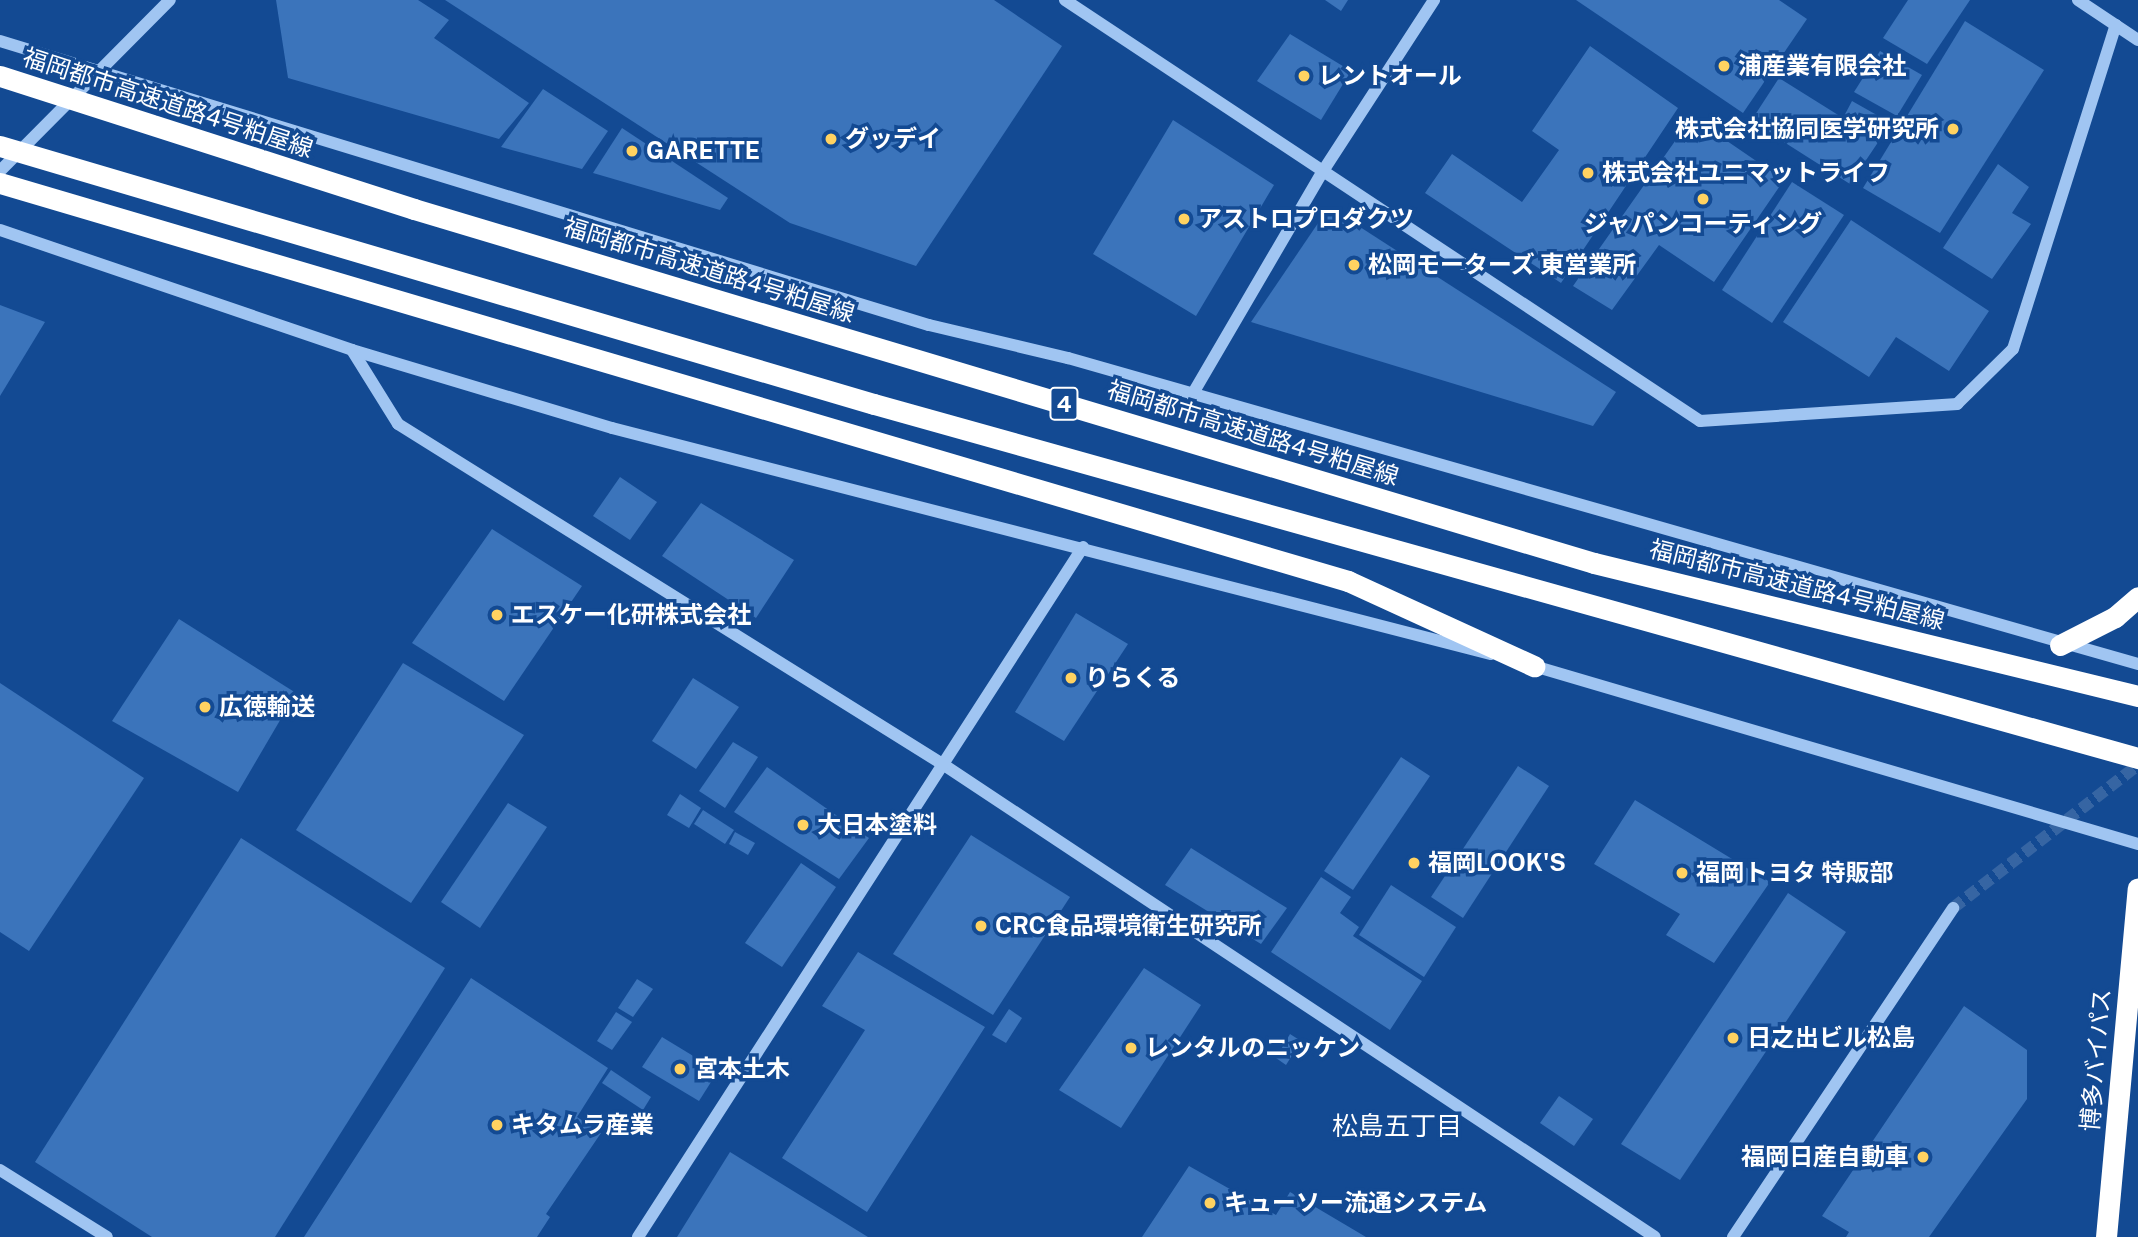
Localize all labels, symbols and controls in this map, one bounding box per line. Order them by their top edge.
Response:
street label: 福岡都市高速道路4号粕屋線 [19,42,317,164]
place label: 浦産業有限会社 [1738,52,1906,80]
marker: 浦産業有限会社 [1716,58,1732,74]
place label: レントオール [1318,62,1462,90]
marker: レントオール [1296,68,1312,84]
place label: 株式会社協同医学研究所 [1675,115,1939,143]
marker: 株式会社協同医学研究所 [1945,121,1961,137]
place label: グッデイ [845,125,941,153]
marker: グッデイ [823,131,839,147]
place label: GARETTE [646,137,760,165]
marker: GARETTE [624,143,640,159]
place label: 株式会社ユニマットライフ [1602,159,1890,187]
marker: 株式会社ユニマットライフ [1580,165,1596,181]
marker: ジャパンコーティング [1695,191,1711,207]
place label: アストロプロダクツ [1198,205,1414,233]
place label: ジャパンコーティング [1583,210,1823,238]
marker: アストロプロダクツ [1176,211,1192,227]
street label: 福岡都市高速道路4号粕屋線 [560,212,858,328]
place label: 松岡モーターズ 東営業所 [1368,251,1637,279]
marker: 松岡モーターズ 東営業所 [1346,257,1362,273]
street label: 福岡都市高速道路4号粕屋線 [1104,375,1402,491]
road number: 4 [1048,384,1080,424]
street label: 福岡都市高速道路4号粕屋線 [1646,534,1948,636]
place label: エスケー化研株式会社 [511,601,751,629]
marker: エスケー化研株式会社 [489,607,505,623]
place label: りらくる [1085,664,1181,692]
marker: りらくる [1063,670,1079,686]
place label: 広徳輸送 [219,693,315,721]
marker: 広徳輸送 [197,699,213,715]
place label: 大日本塗料 [817,811,937,839]
marker: 大日本塗料 [795,817,811,833]
place label: 福岡LOOK'S [1428,849,1566,877]
marker: 福岡LOOK'S [1406,855,1422,871]
place label: 福岡トヨタ 特販部 [1696,859,1893,887]
marker: 福岡トヨタ 特販部 [1674,865,1690,881]
place label: CRC食品環境衛生研究所 [995,912,1262,940]
marker: CRC食品環境衛生研究所 [973,918,989,934]
street label: 博多バイパス [2075,987,2117,1133]
place label: 日之出ビル松島 [1747,1024,1915,1052]
marker: 日之出ビル松島 [1725,1030,1741,1046]
place label: レンタルのニッケン [1145,1034,1361,1062]
marker: レンタルのニッケン [1123,1040,1139,1056]
place label: 宮本土木 [694,1055,790,1083]
marker: 宮本土木 [672,1061,688,1077]
district label: 松島五丁目 [1332,1110,1462,1142]
place label: キタムラ産業 [511,1111,655,1139]
marker: キタムラ産業 [489,1117,505,1133]
place label: 福岡日産自動車 [1741,1143,1909,1171]
marker: 福岡日産自動車 [1915,1149,1931,1165]
place label: キューソー流通システム [1224,1189,1488,1217]
marker: キューソー流通システム [1202,1195,1218,1211]

